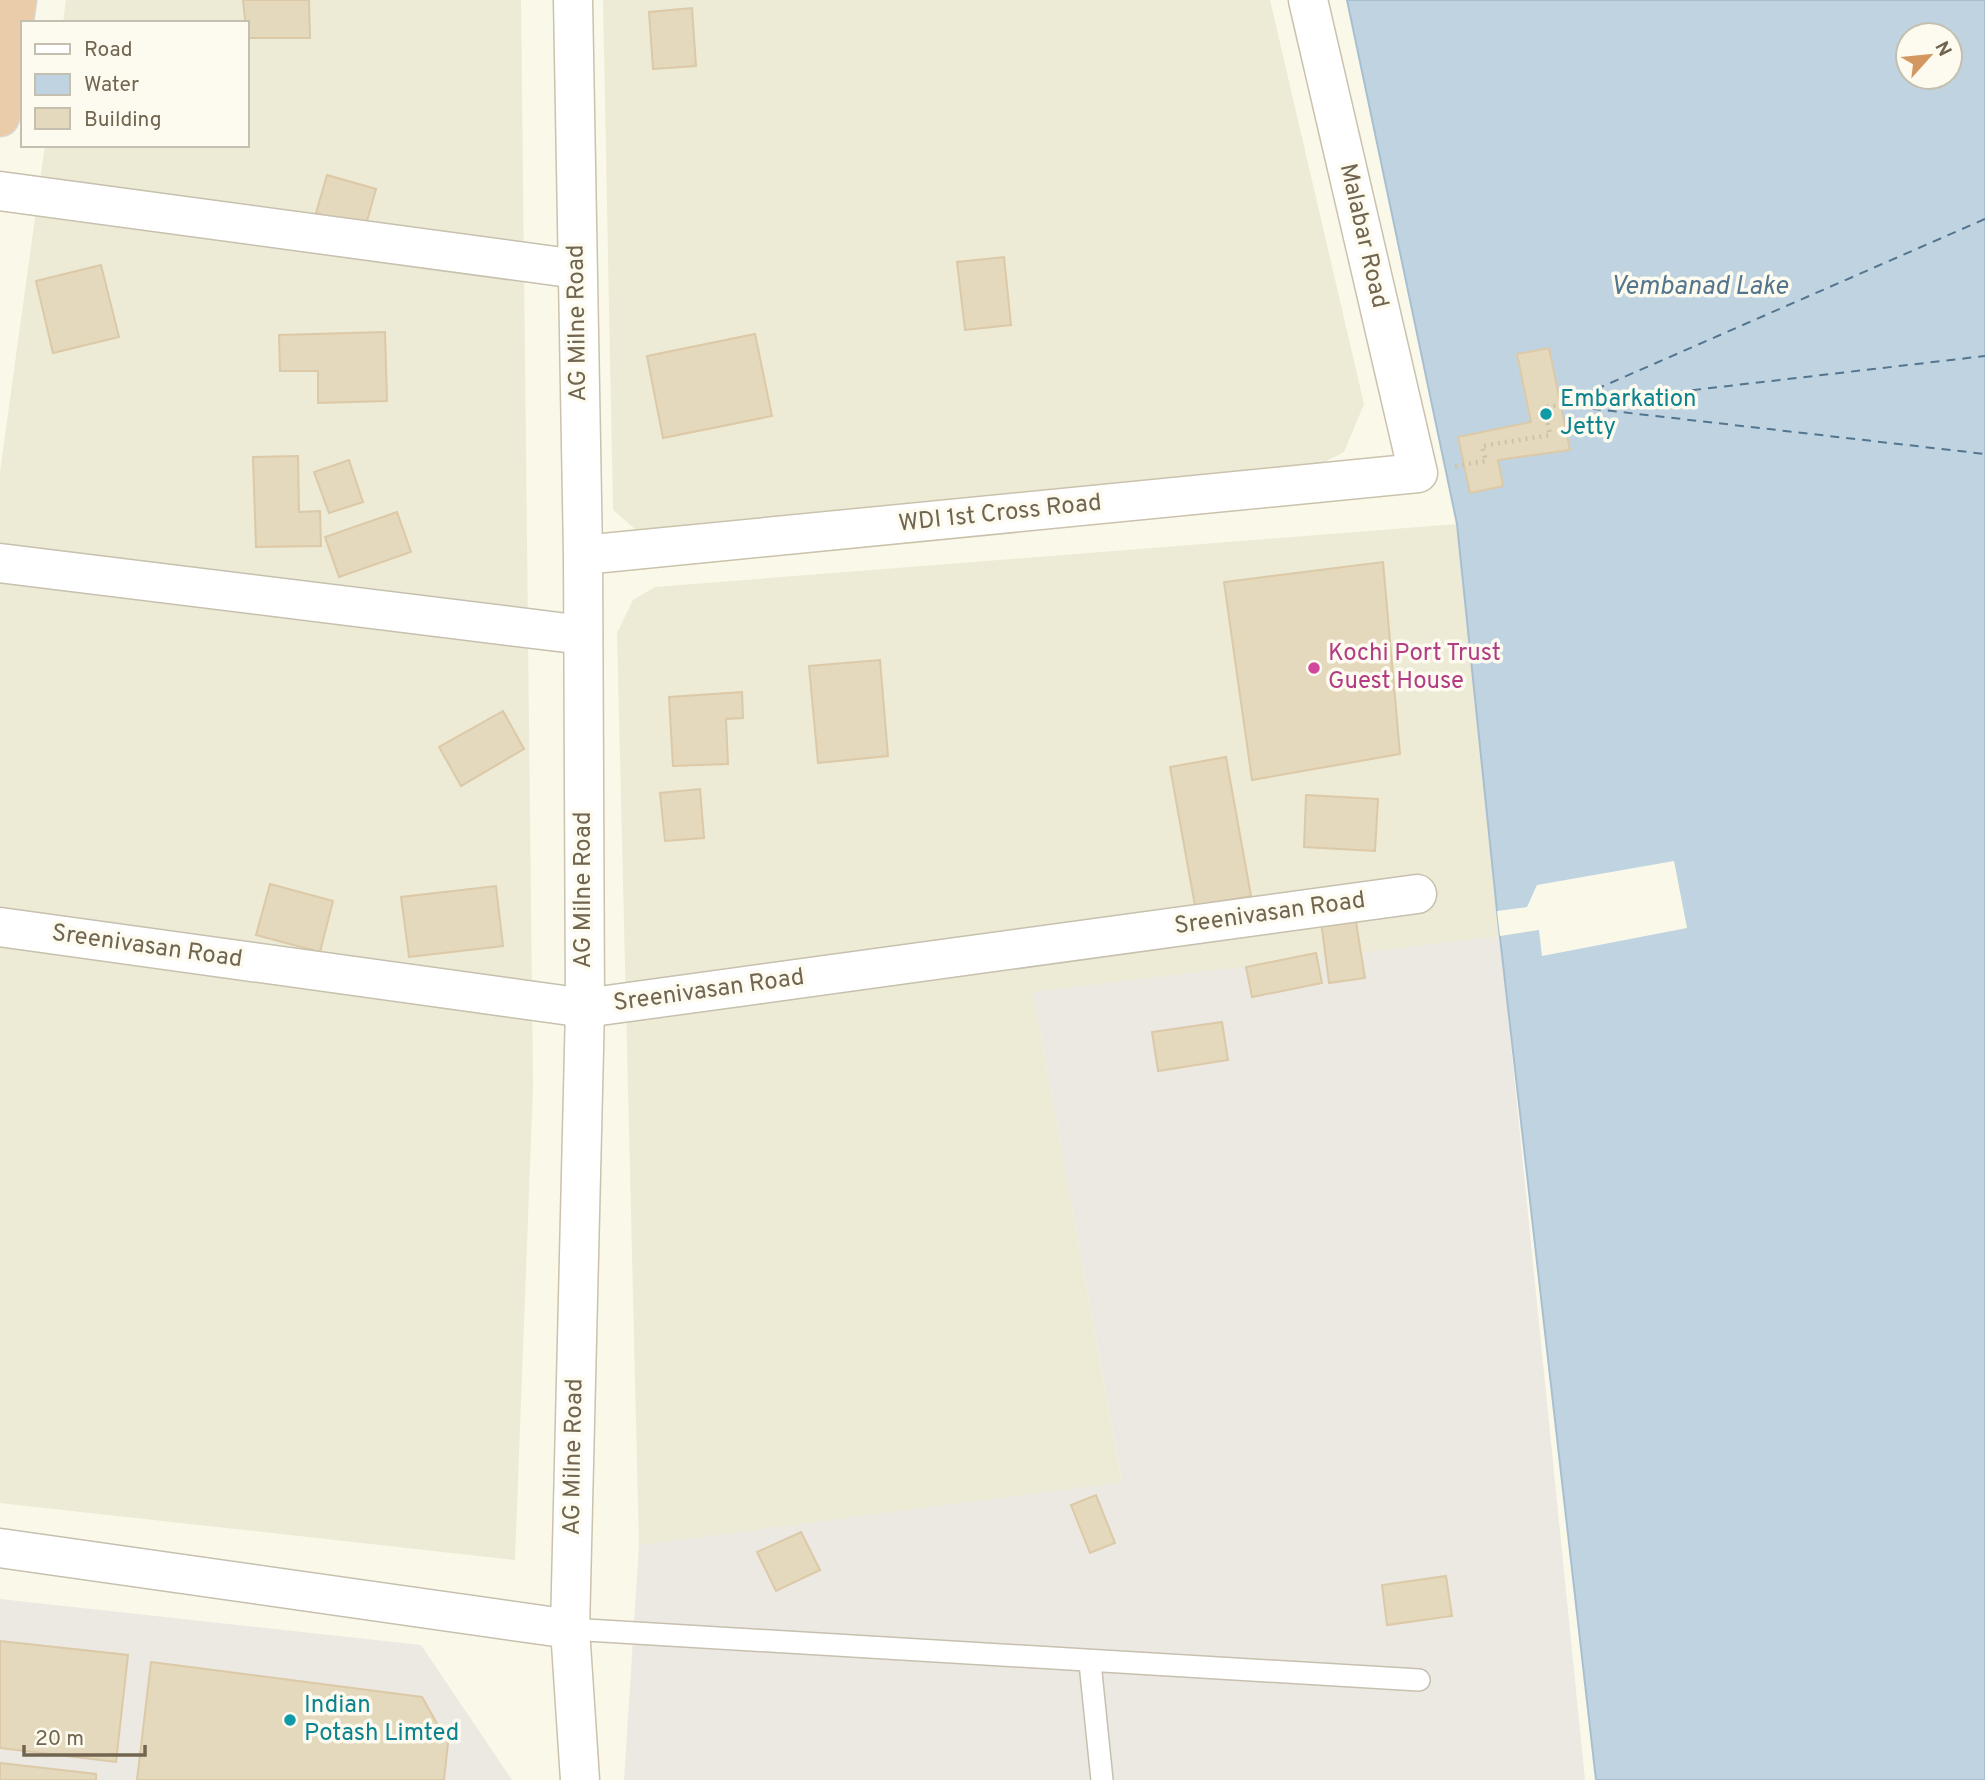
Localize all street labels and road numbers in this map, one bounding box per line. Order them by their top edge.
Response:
street label: Malabar Road [1332,161,1394,311]
street label: AG Milne Road [562,244,594,402]
street label: WDI 1st Cross Road [897,488,1103,540]
street label: AG Milne Road [569,811,599,969]
street label: Sreenivasan Road [1173,886,1367,942]
street label: Sreenivasan Road [50,919,244,975]
street label: Sreenivasan Road [612,963,806,1019]
street label: AG Milne Road [558,1378,590,1536]

